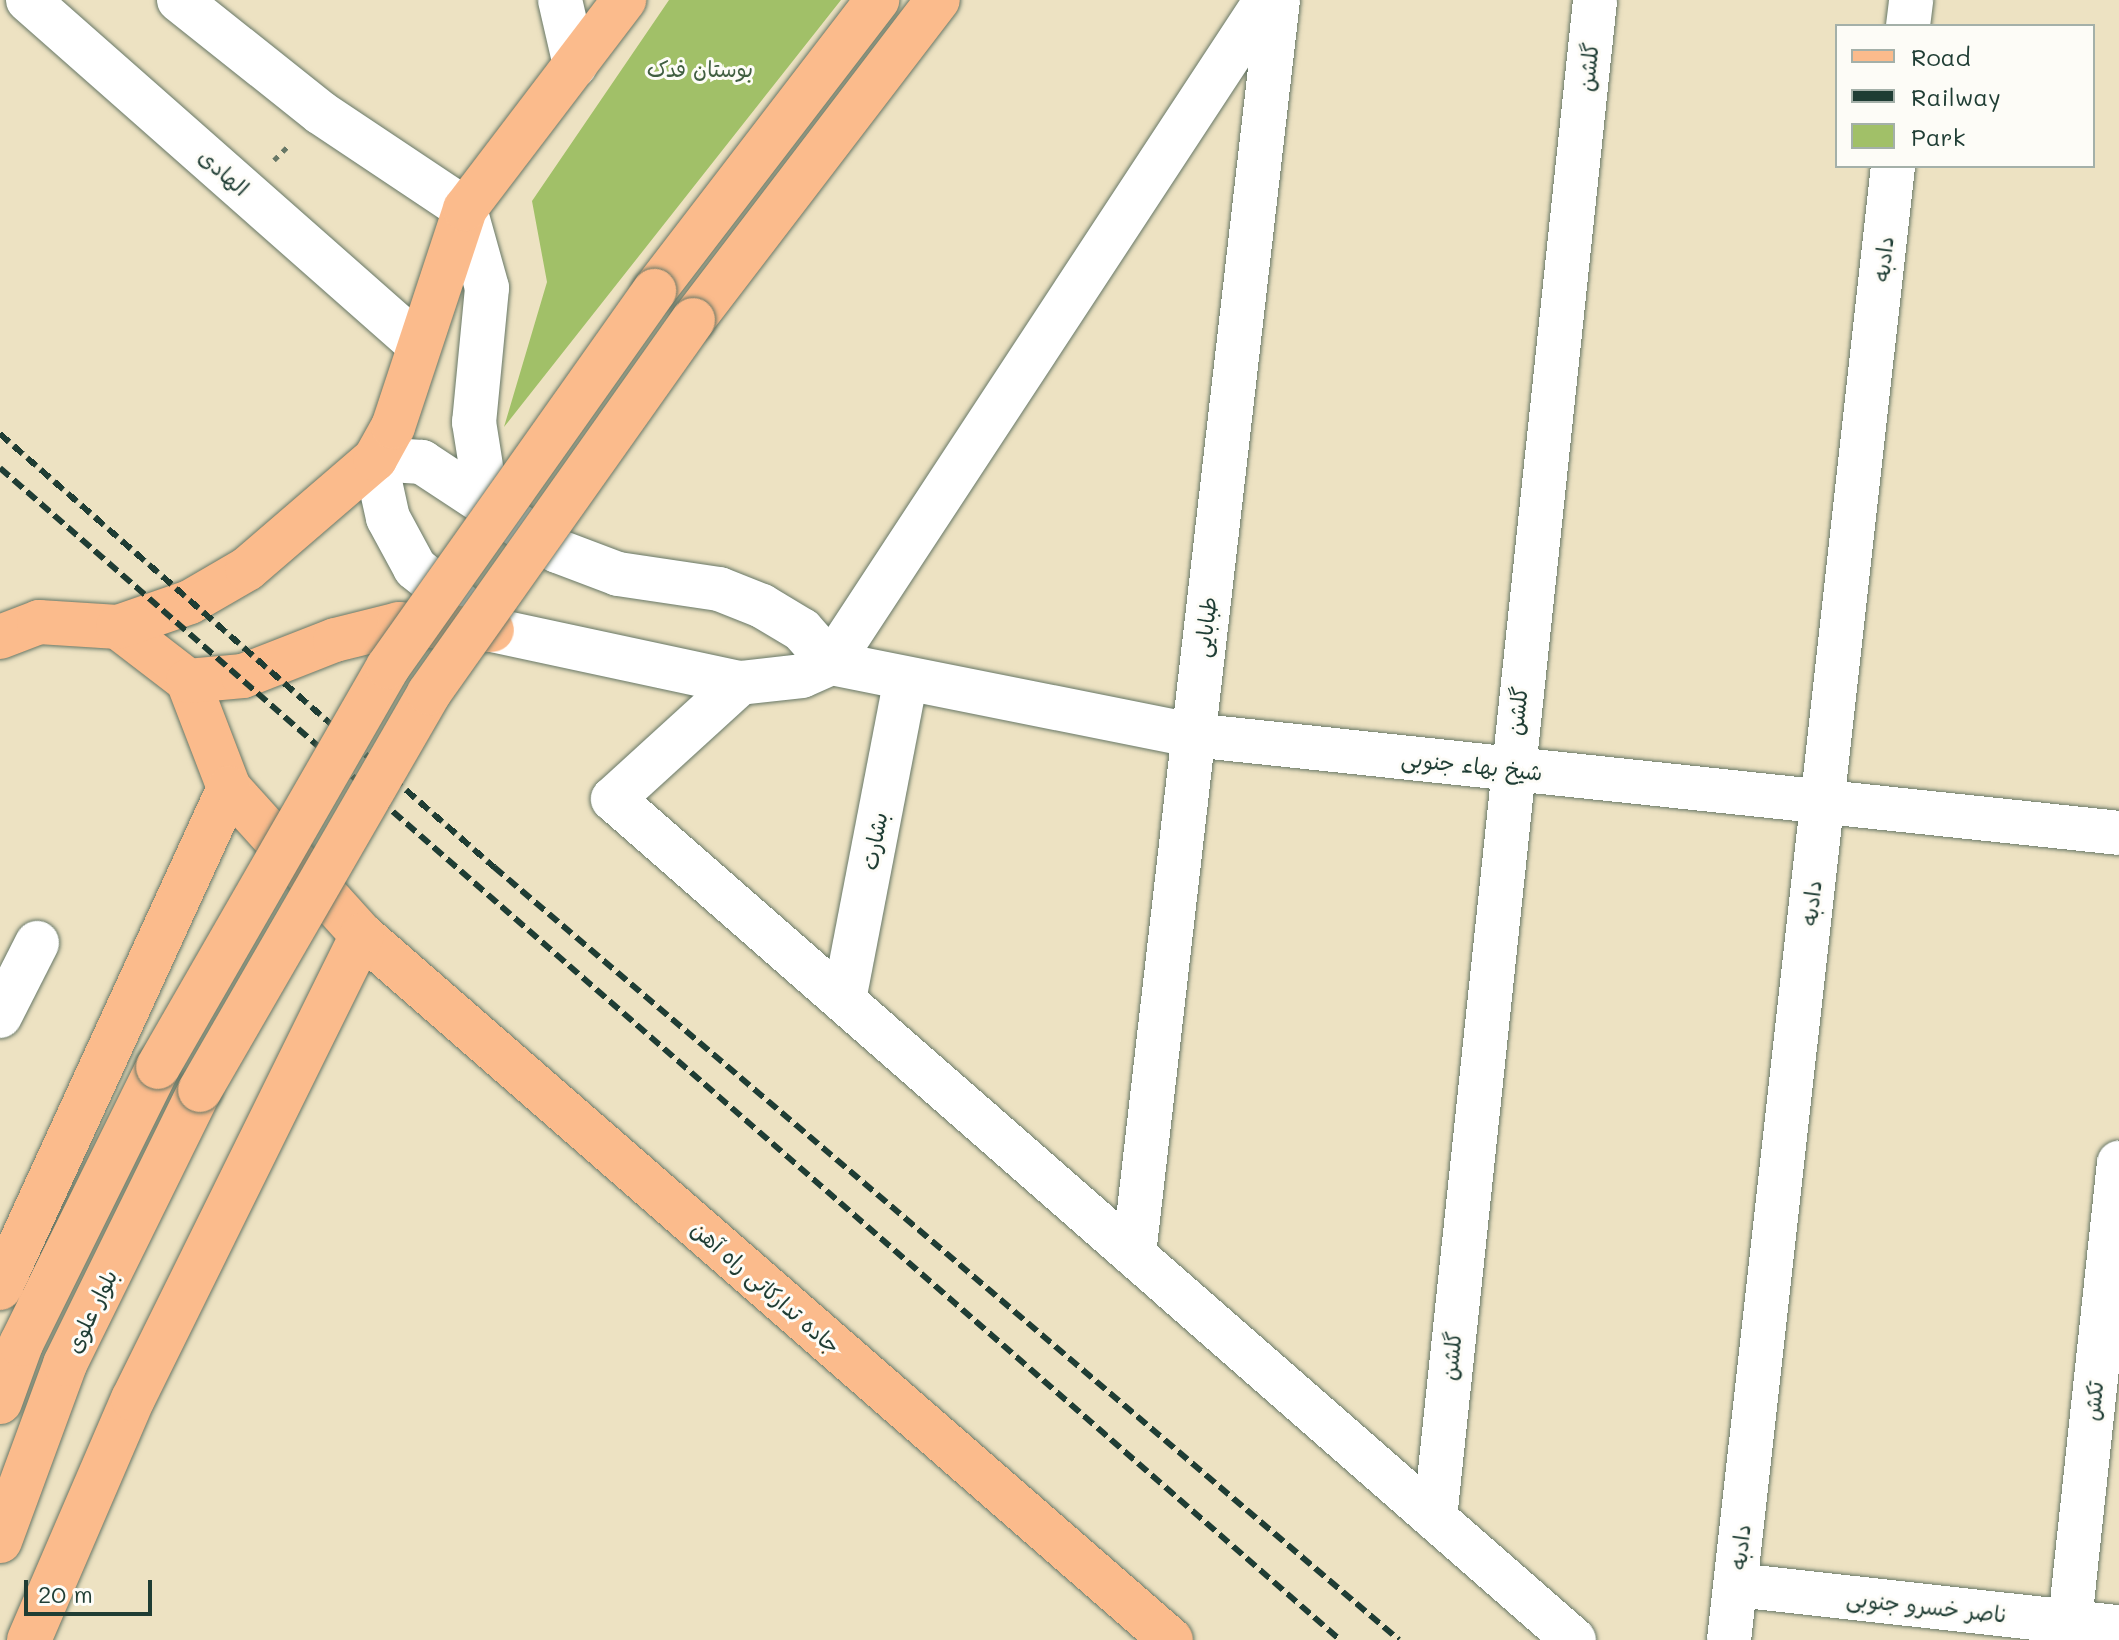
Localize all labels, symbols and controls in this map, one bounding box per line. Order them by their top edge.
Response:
legend [1835,24,2095,168]
street label: گلشن [1572,41,1604,93]
text: Road [1911,41,1971,72]
park label: بوستان فدک [647,56,753,82]
text: Railway [1911,81,2001,112]
text: Park [1911,121,1965,152]
street label: الهادی [193,143,255,201]
street label: دادبه [1868,235,1898,283]
street label: طبابایی [1188,595,1222,659]
street label: گلشن [1501,685,1533,737]
street label: شیخ بهاء جنوبی [1400,744,1544,786]
street label: بشارت [855,810,893,872]
street label: دادبه [1796,879,1826,927]
street label: جاده تدارکاتی راه آهن [686,1215,846,1359]
street label: بلوار علوی [60,1265,122,1357]
street label: گلشن [1435,1330,1467,1382]
street label: تکش [2078,1380,2108,1422]
street label: دادبه [1725,1523,1755,1571]
scale bar [28,1564,156,1614]
text: 20 m [38,1578,93,1609]
street label: ناصر خسرو جنوبی [1845,1584,2009,1628]

